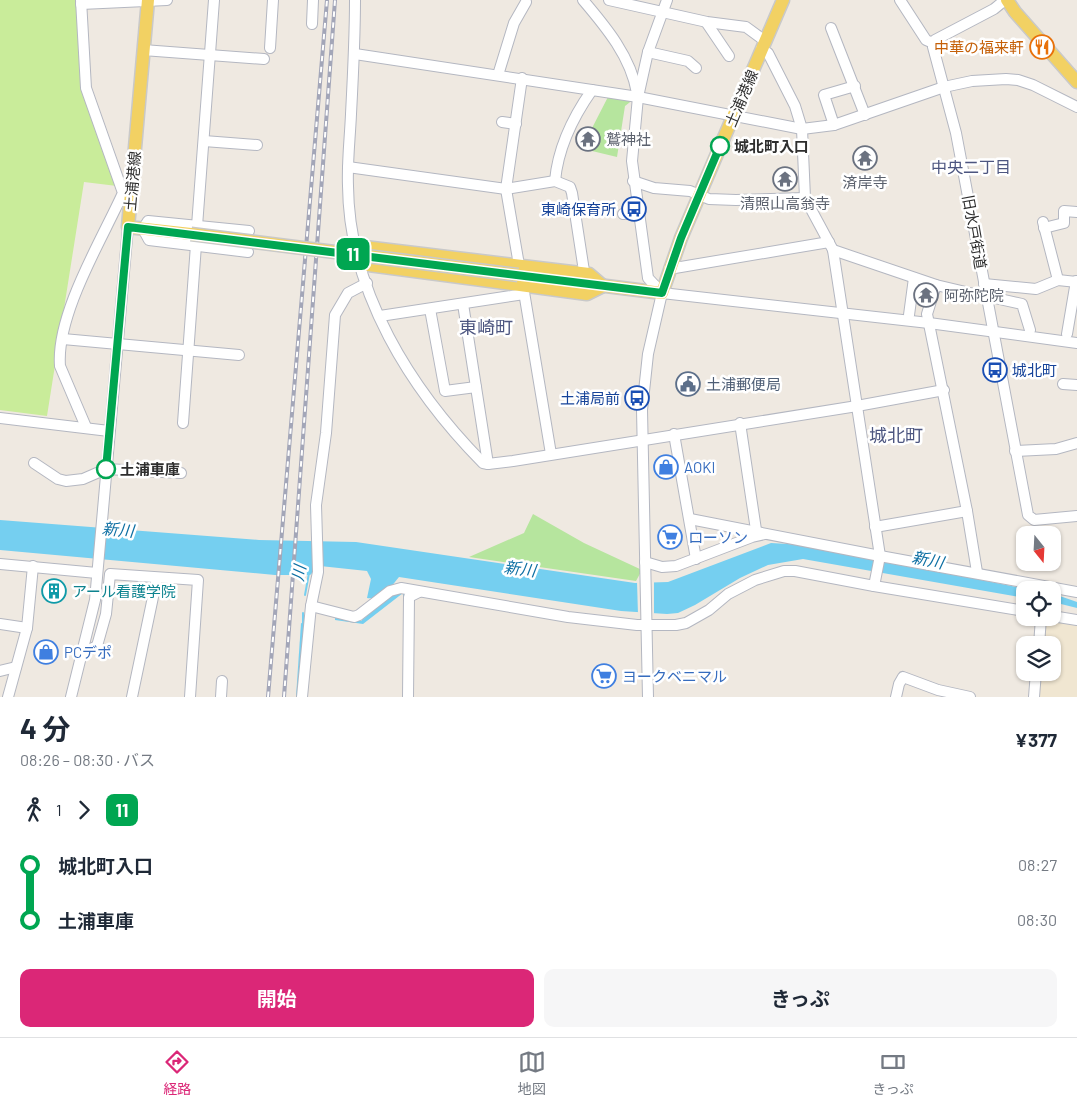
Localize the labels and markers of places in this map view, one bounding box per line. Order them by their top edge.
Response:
restaurant icon: 中華の福来軒 [1029,34,1055,60]
place label: 中華の福来軒 [934,38,1024,56]
temple icon: 鷲神社 [575,126,601,152]
place label: 鷲神社 [606,130,651,148]
marker: 城北町入口 [710,136,730,156]
place label: 城北町入口 [734,137,809,155]
temple icon: 済岸寺 [852,145,878,171]
temple icon: 清照山高翁寺 [772,166,798,192]
place label: 済岸寺 [842,173,888,191]
place label: 清照山高翁寺 [740,194,830,212]
bus stop icon: 東崎保育所 [621,196,647,222]
place label: 東崎保育所 [541,200,616,218]
temple icon: 阿弥陀院 [913,282,939,308]
place label: 阿弥陀院 [944,286,1004,304]
bus stop icon: 城北町 [982,357,1008,383]
place label: 城北町 [1012,361,1057,379]
public building icon: 土浦郵便局 [675,371,701,397]
place label: 土浦郵便局 [706,375,781,393]
bus stop icon: 土浦局前 [624,385,650,411]
place label: 土浦局前 [560,389,620,407]
shop icon: AOKI [653,454,679,480]
place label: AOKI [684,458,715,476]
marker: 土浦車庫 [96,459,116,479]
place label: 土浦車庫 [120,460,180,478]
supermarket icon: ローソン [657,524,683,550]
place label: ローソン [688,528,748,546]
building icon: アール看護学院 [41,578,67,604]
place label: アール看護学院 [72,582,176,600]
shop icon: PCデポ [33,639,59,665]
place label: PCデポ [64,643,112,661]
supermarket icon: ヨークベニマル [591,663,617,689]
place label: ヨークベニマル [622,667,727,685]

